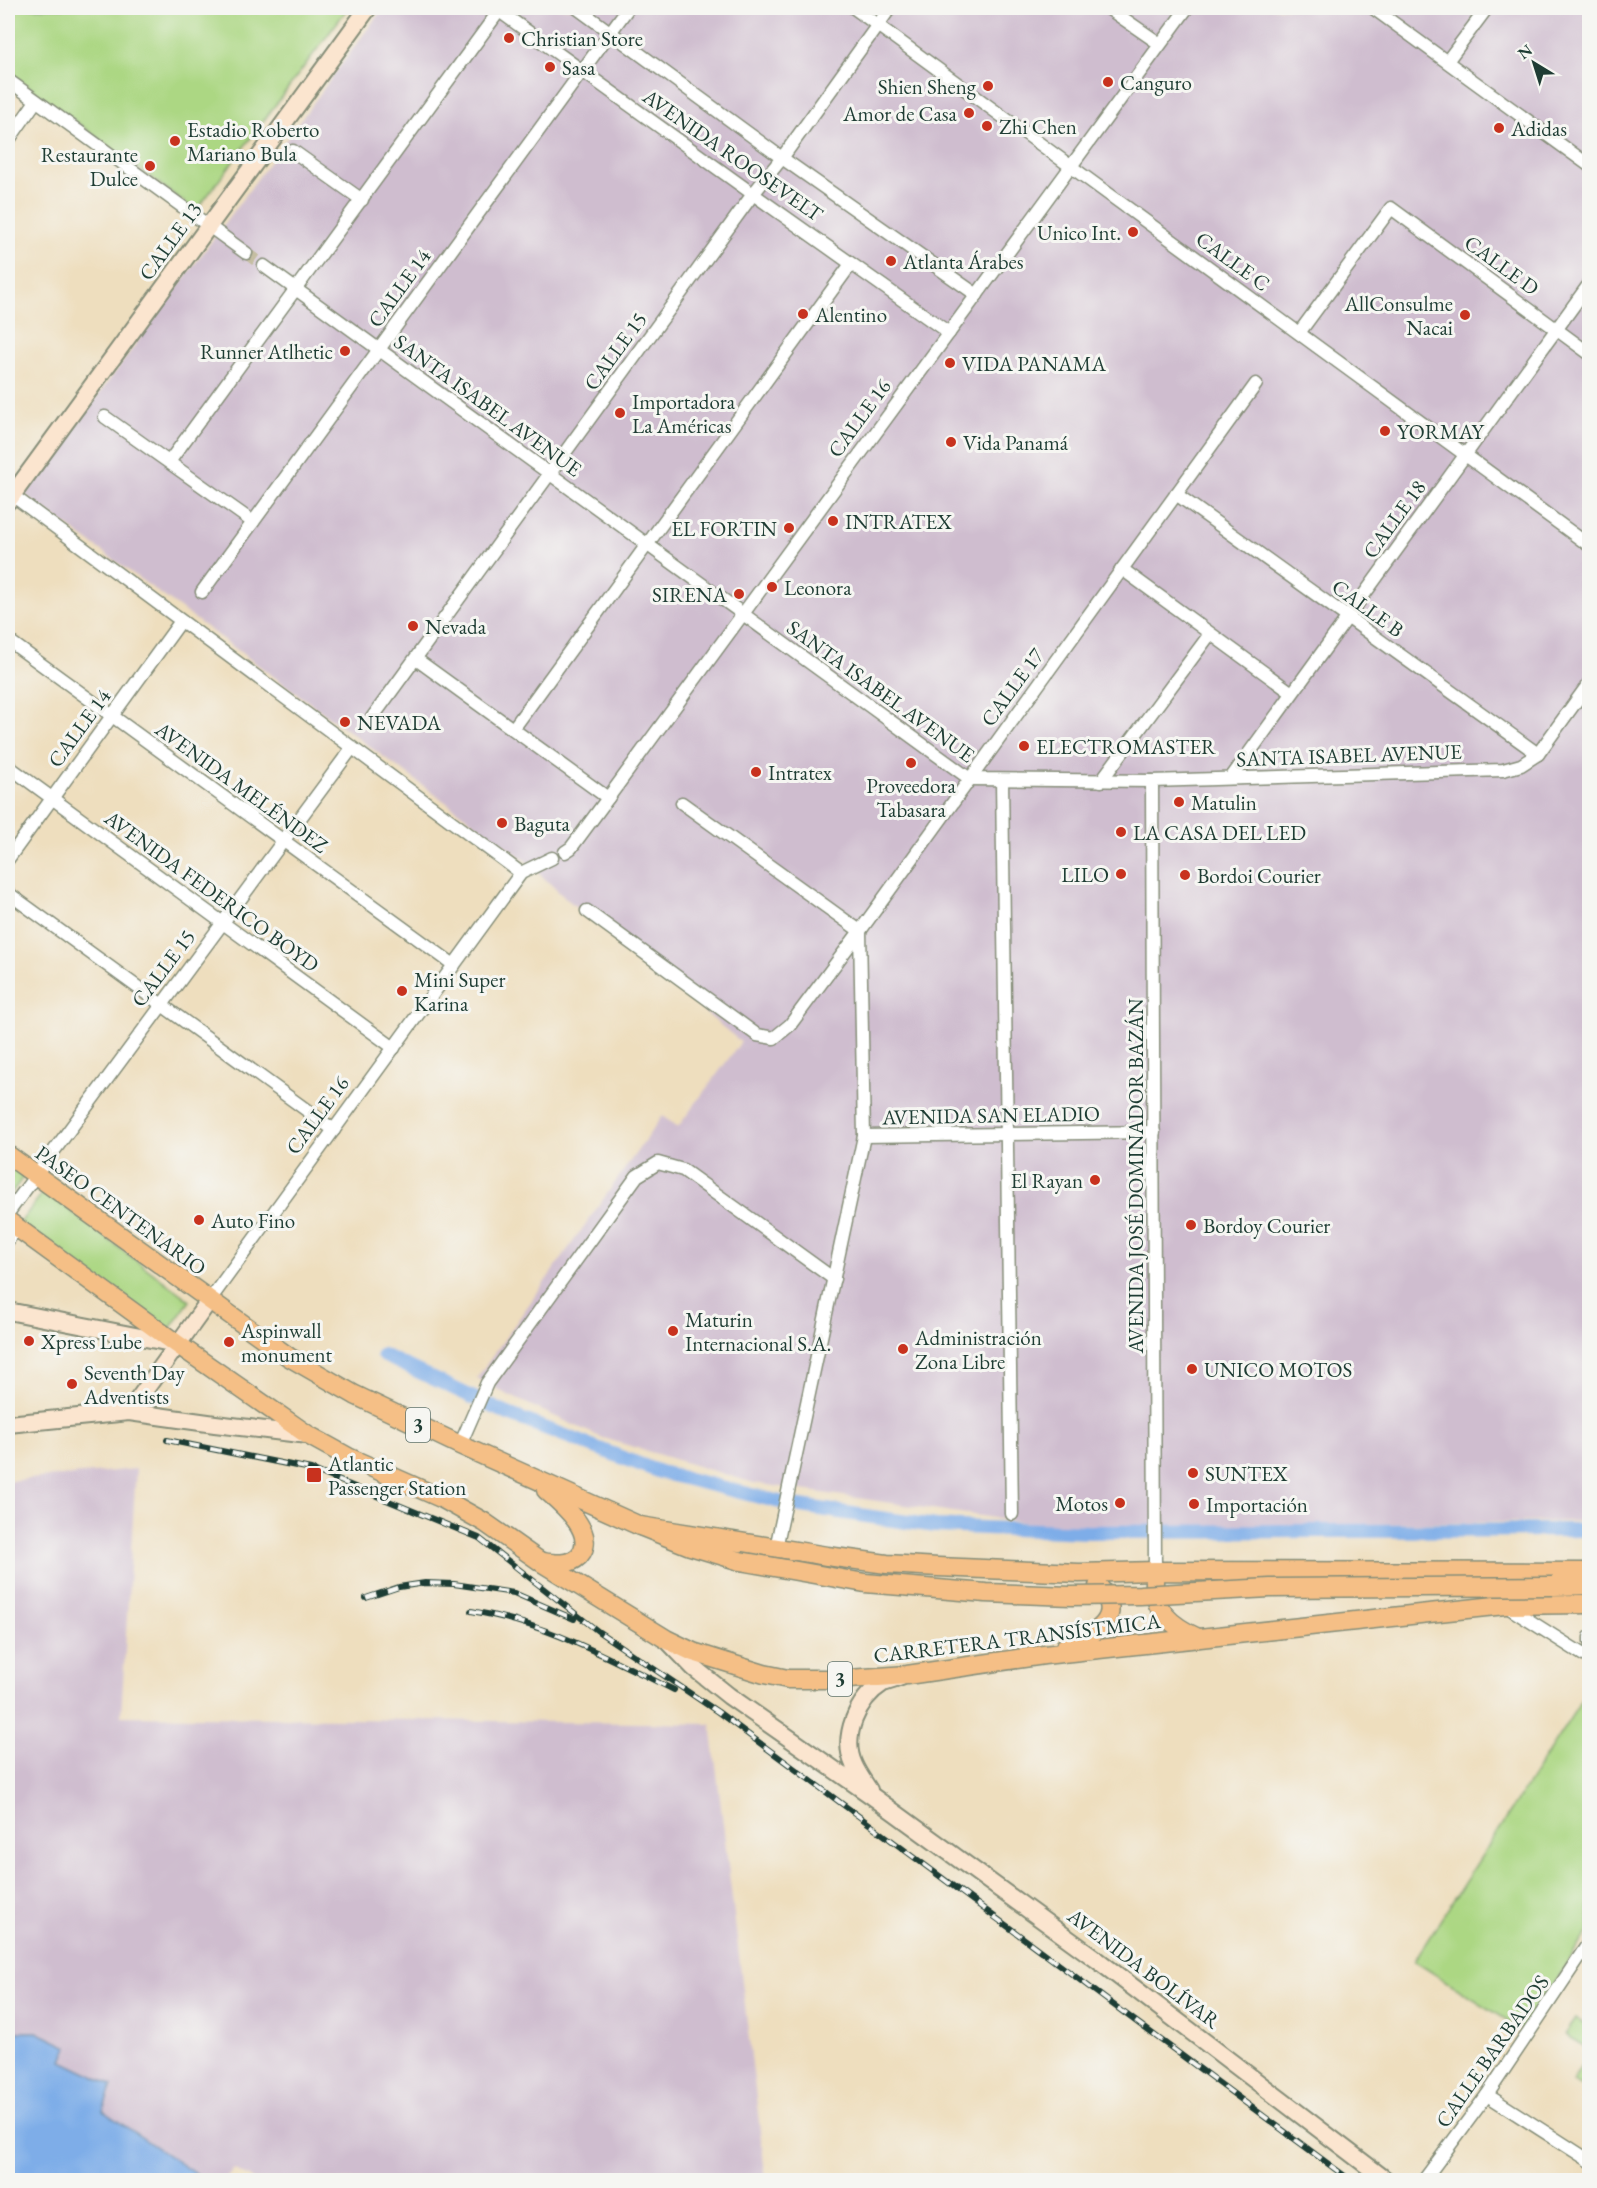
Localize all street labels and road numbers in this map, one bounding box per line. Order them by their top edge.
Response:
street label: AVENIDA ROOSEVELT [637,82,829,228]
street label: CALLE 13 [133,197,207,285]
street label: CALLE C [1191,225,1275,297]
street label: CALLE D [1459,229,1545,301]
street label: CALLE 14 [362,243,437,332]
street label: CALLE 15 [578,307,652,395]
street label: SANTA ISABEL AVENUE [389,328,587,482]
street label: CALLE 16 [822,374,896,462]
street label: CALLE 18 [1357,475,1431,563]
street label: CALLE B [1327,573,1409,643]
street label: SANTA ISABEL AVENUE [782,614,980,768]
street label: CALLE 17 [975,642,1050,731]
street label: CALLE 14 [42,683,117,772]
street label: AVENIDA MELÉNDEZ [149,715,334,859]
street label: SANTA ISABEL AVENUE [1236,738,1462,772]
street label: AVENIDA FEDERICO BOYD [99,803,325,978]
street label: CALLE 15 [125,924,201,1012]
street label: AVENIDA JOSÉ DOMINADOR BAZÁN [1122,998,1149,1355]
street label: CALLE 16 [280,1071,354,1159]
street label: AVENIDA SAN ELADIO [881,1100,1100,1130]
street label: PASEO CENTENARIO [30,1139,212,1281]
road number: 3 [406,1408,430,1442]
street label: CARRETERA TRANSÍSTMICA [872,1607,1163,1669]
road number: 3 [828,1662,852,1696]
street label: AVENIDA BOLÍVAR [1062,1901,1226,2035]
street label: CALLE BARBADOS [1429,1969,1555,2133]

